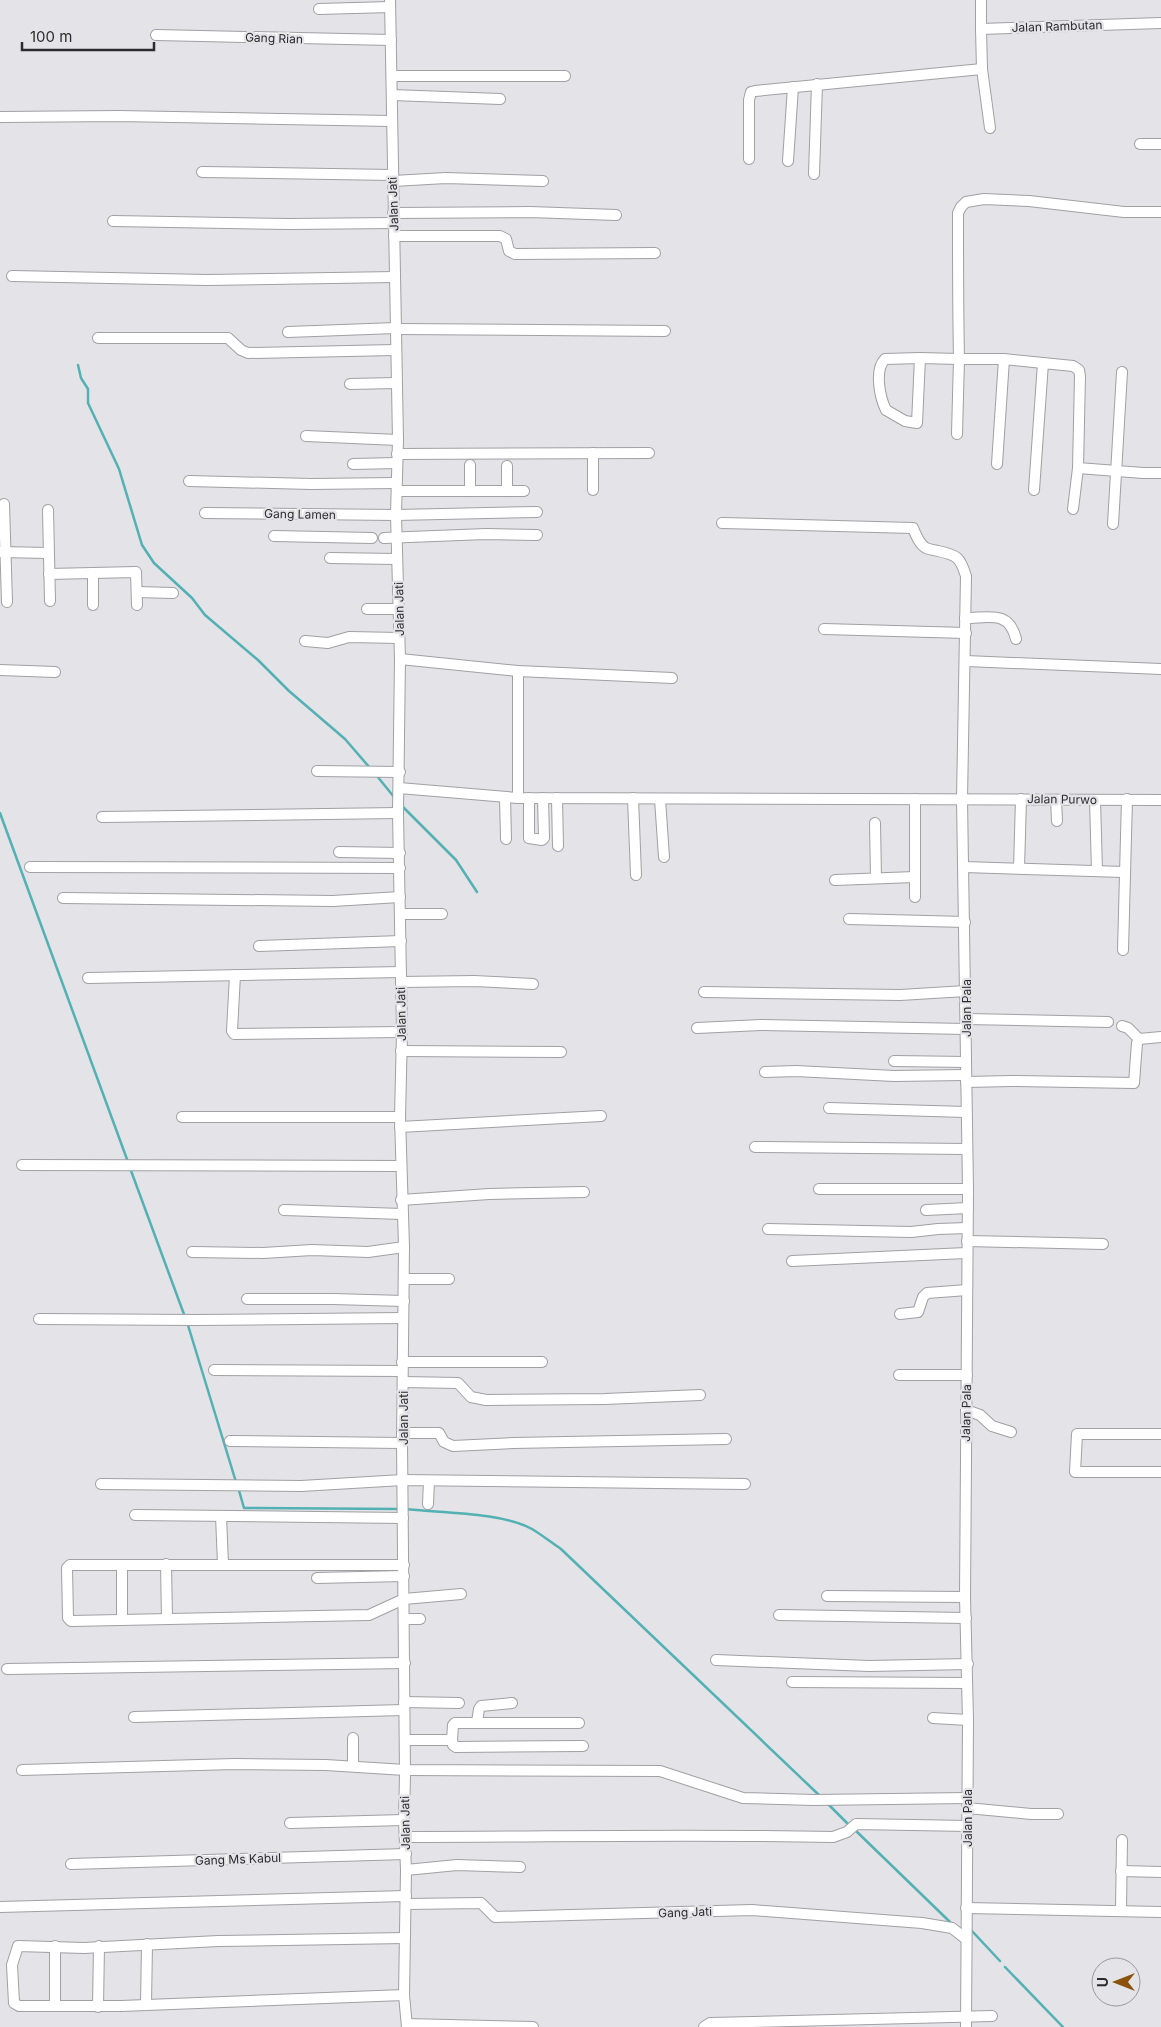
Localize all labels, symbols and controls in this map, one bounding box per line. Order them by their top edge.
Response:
street label: Jalan Rambutan [1011,17,1103,35]
scale bar [22,20,155,52]
text: 100 m [30,27,72,46]
street label: Gang Rian [245,29,303,47]
street label: Jalan Jati [385,177,401,231]
street label: Gang Lamen [264,506,336,522]
street label: Jalan Jati [391,582,407,636]
street label: Jalan Purwo [1027,791,1097,807]
street label: Jalan Pala [959,979,974,1037]
street label: Jalan Jati [393,987,409,1041]
street label: Jalan Pala [958,1384,974,1442]
street label: Jalan Jati [396,1391,411,1445]
street label: Jalan Pala [960,1789,975,1847]
street label: Jalan Jati [397,1796,413,1850]
street label: Gang Ms Kabul [195,1850,281,1868]
street label: Gang Jati [658,1904,712,1920]
north arrow [1091,1957,1141,2007]
text: U [1094,1977,1111,1987]

